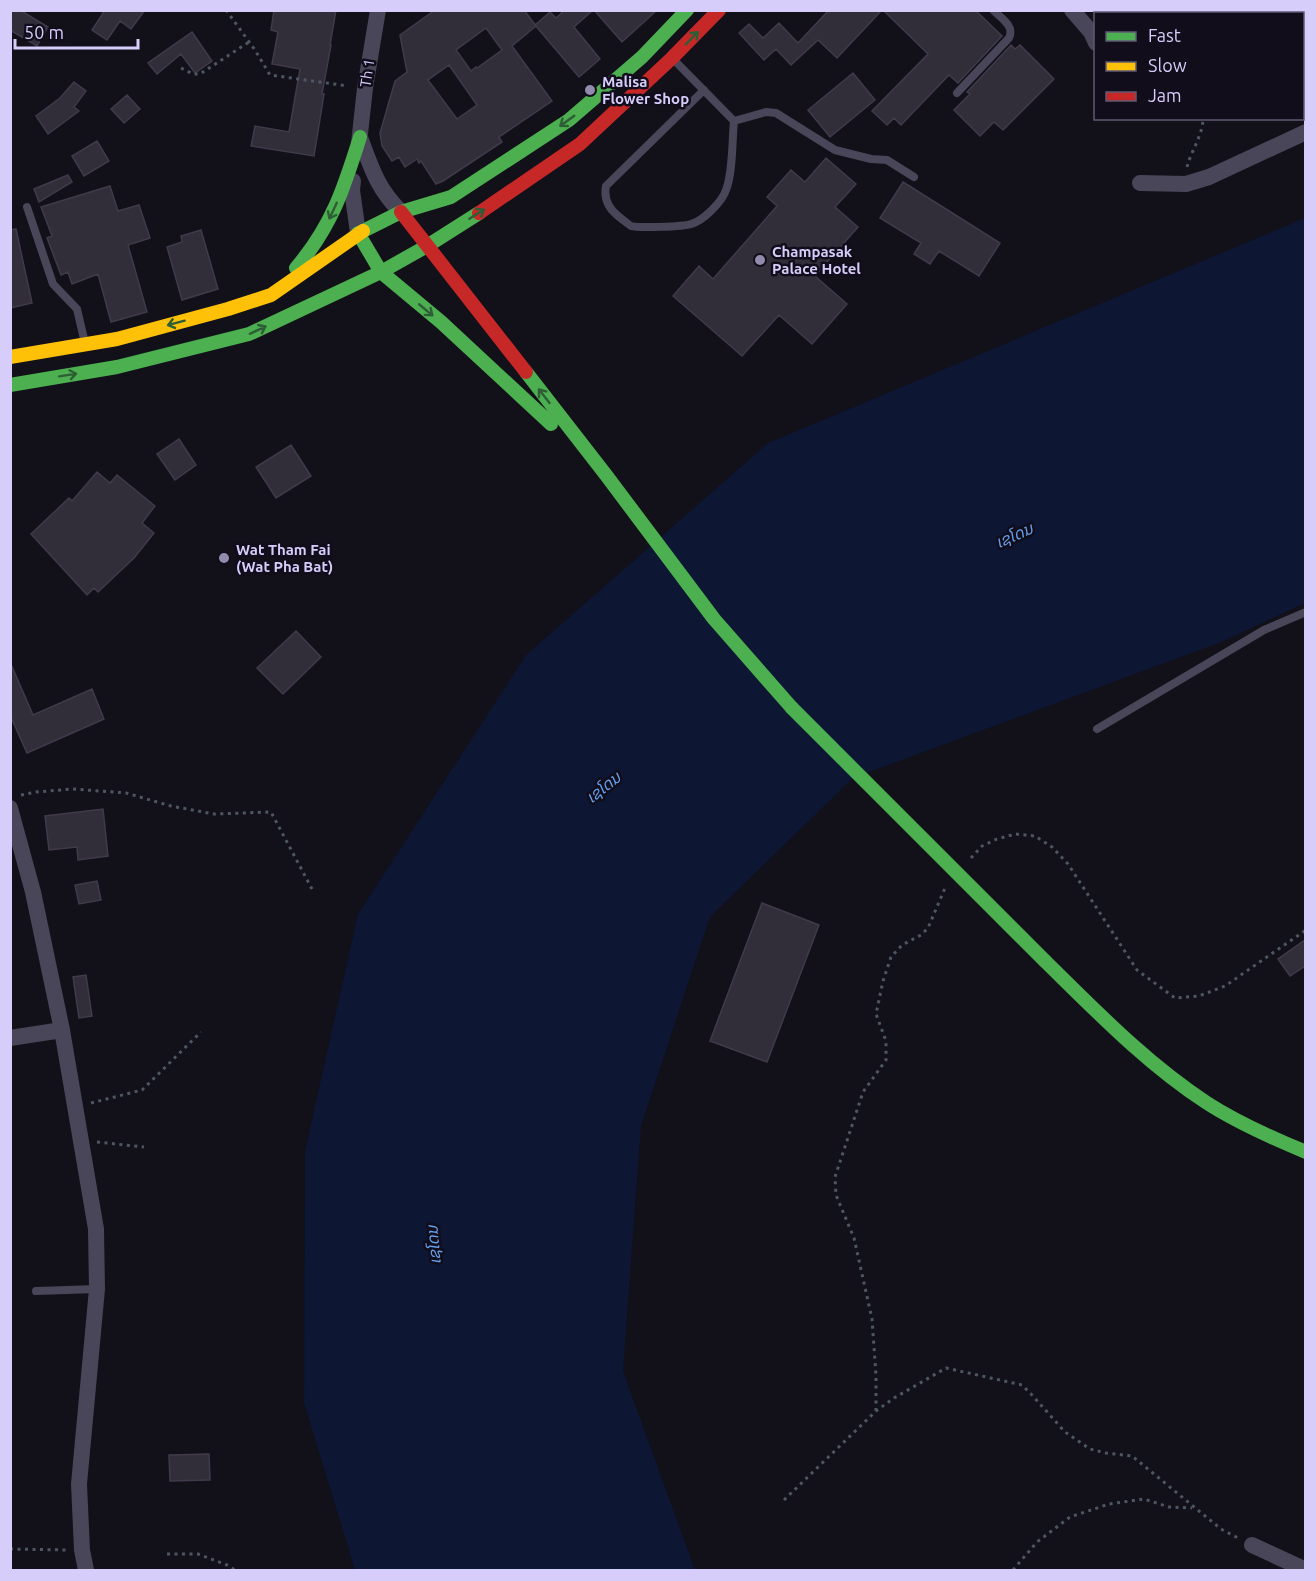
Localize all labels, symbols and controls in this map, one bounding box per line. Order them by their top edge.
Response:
scale bar [15,12,138,50]
legend [1094,12,1304,120]
text: 50 m [24,22,64,42]
text: Fast [1148,25,1181,45]
one-way arrow [685,31,699,46]
text: Slow [1148,55,1187,75]
street label: Th 1 [356,57,378,89]
place label: Malisa Flower Shop [602,73,689,107]
marker: Malisa Flower Shop [583,83,597,97]
text: Jam [1148,85,1182,105]
one-way arrow [559,114,575,127]
one-way arrow [327,202,338,220]
one-way arrow [468,208,485,220]
place label: Champasak Palace Hotel [772,243,861,277]
marker: Champasak Palace Hotel [753,253,767,267]
one-way arrow [418,303,434,316]
one-way arrow [167,318,186,329]
one-way arrow [248,323,266,335]
one-way arrow [58,369,78,380]
one-way arrow [537,388,550,404]
water label: ເຊໂດນ [993,518,1036,551]
place label: Wat Tham Fai (Wat Pha Bat) [236,541,333,575]
marker: Wat Tham Fai (Wat Pha Bat) [217,551,231,565]
water label: ເຊໂດນ [582,767,625,806]
water label: ເຊໂດນ [422,1224,444,1265]

